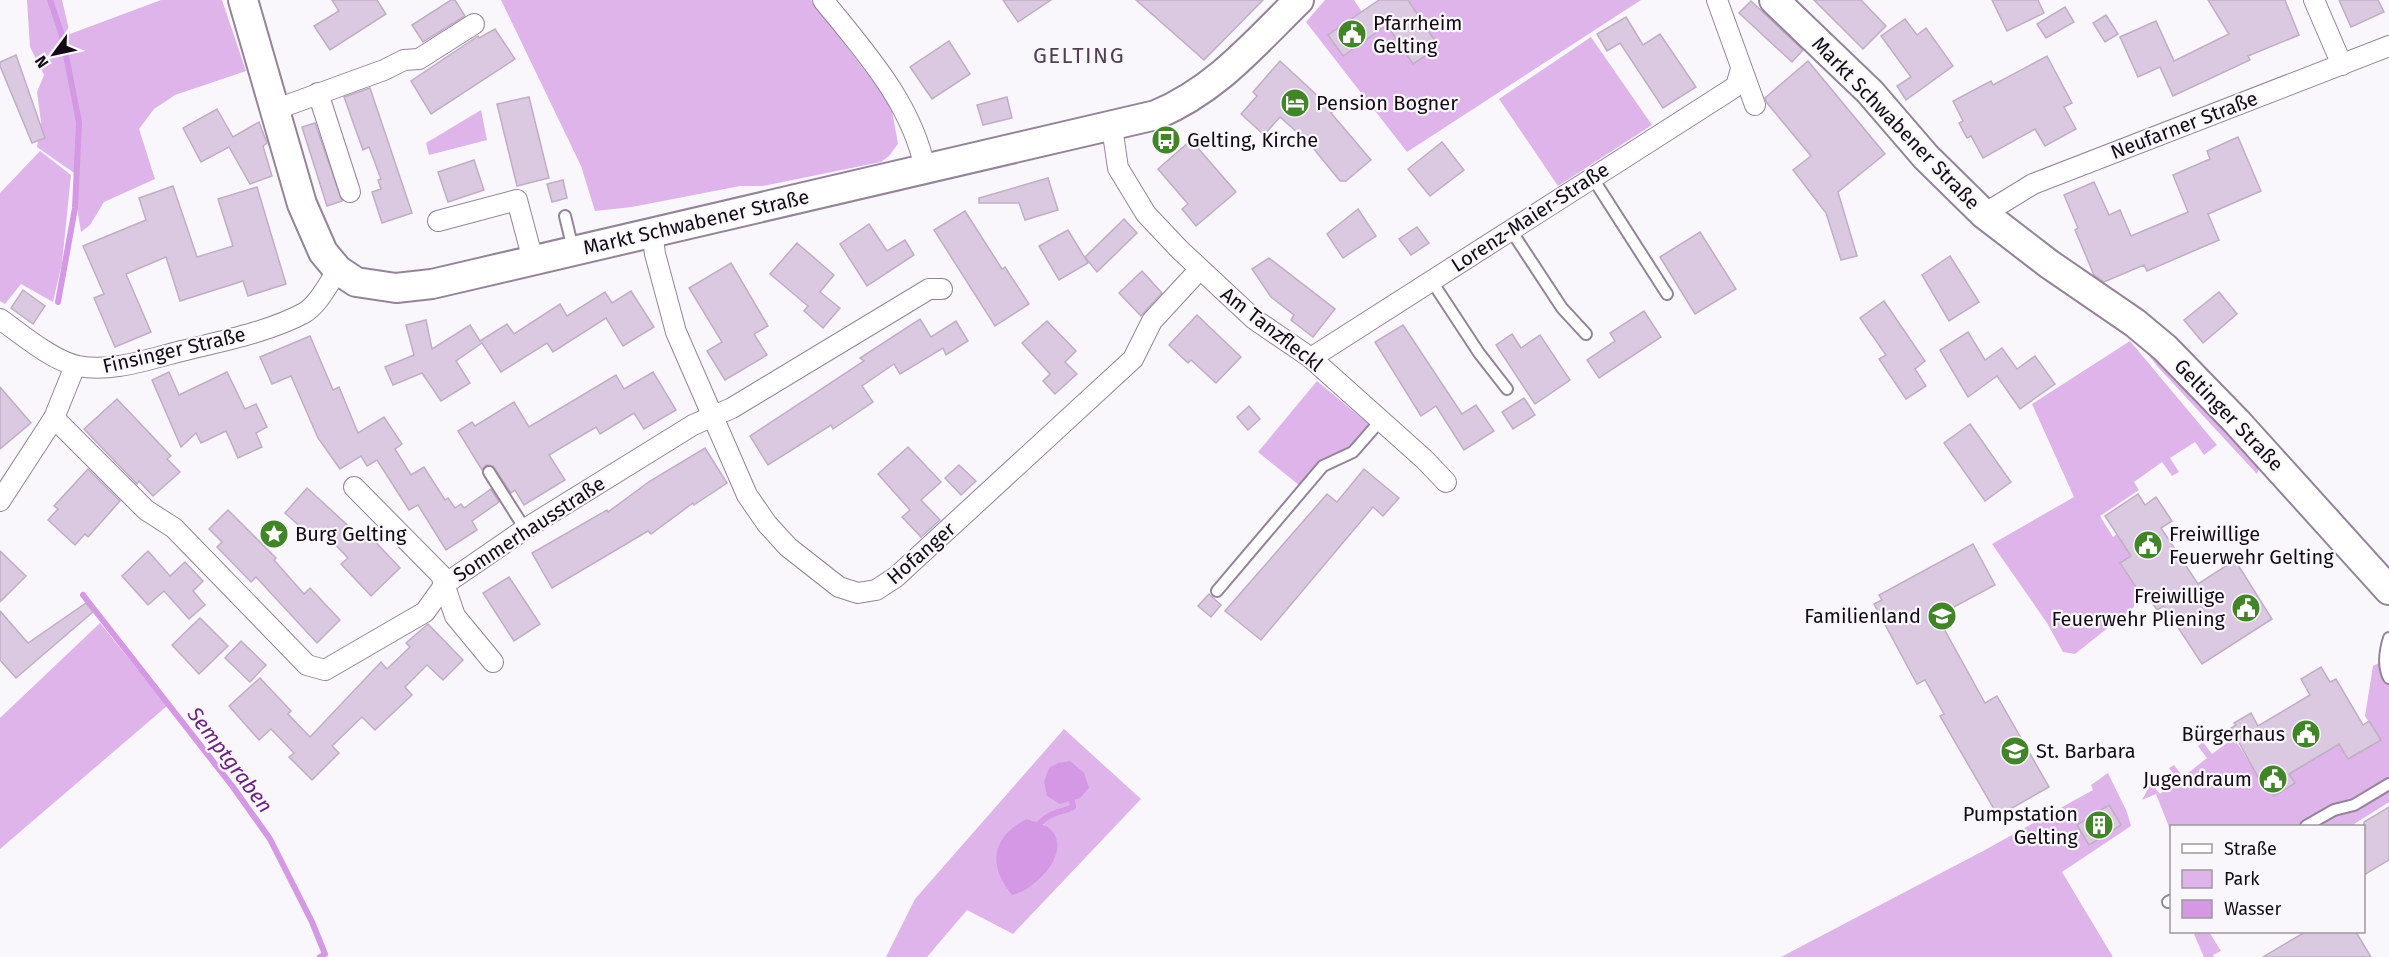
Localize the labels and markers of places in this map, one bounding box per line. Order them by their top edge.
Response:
place label: Pfarrheim Gelting [1373,11,1463,58]
public building icon: Pfarrheim Gelting [1336,18,1368,50]
hotel icon: Pension Bogner [1279,87,1311,119]
place label: Pension Bogner [1316,91,1458,115]
bus stop icon: Gelting, Kirche [1150,124,1182,156]
place label: Gelting, Kirche [1187,128,1318,152]
place icon: Burg Gelting [258,518,290,550]
place label: Burg Gelting [295,522,407,546]
place label: Freiwillige Feuerwehr Gelting [2169,522,2334,569]
public building icon: Freiwillige Feuerwehr Gelting [2132,529,2164,561]
place label: Freiwillige Feuerwehr Pliening [2051,584,2226,631]
public building icon: Freiwillige Feuerwehr Pliening [2230,592,2262,624]
school or university icon: Familienland [1926,600,1958,632]
place label: Familienland [1804,604,1921,628]
public building icon: Bürgerhaus [2290,718,2322,750]
place label: Bürgerhaus [2182,722,2285,746]
school or university icon: St. Barbara [1999,735,2031,767]
place label: St. Barbara [2036,739,2136,763]
public building icon: Jugendraum [2257,763,2289,795]
place label: Jugendraum [2143,767,2252,791]
place label: Pumpstation Gelting [1963,802,2079,849]
building icon: Pumpstation Gelting [2083,809,2115,841]

